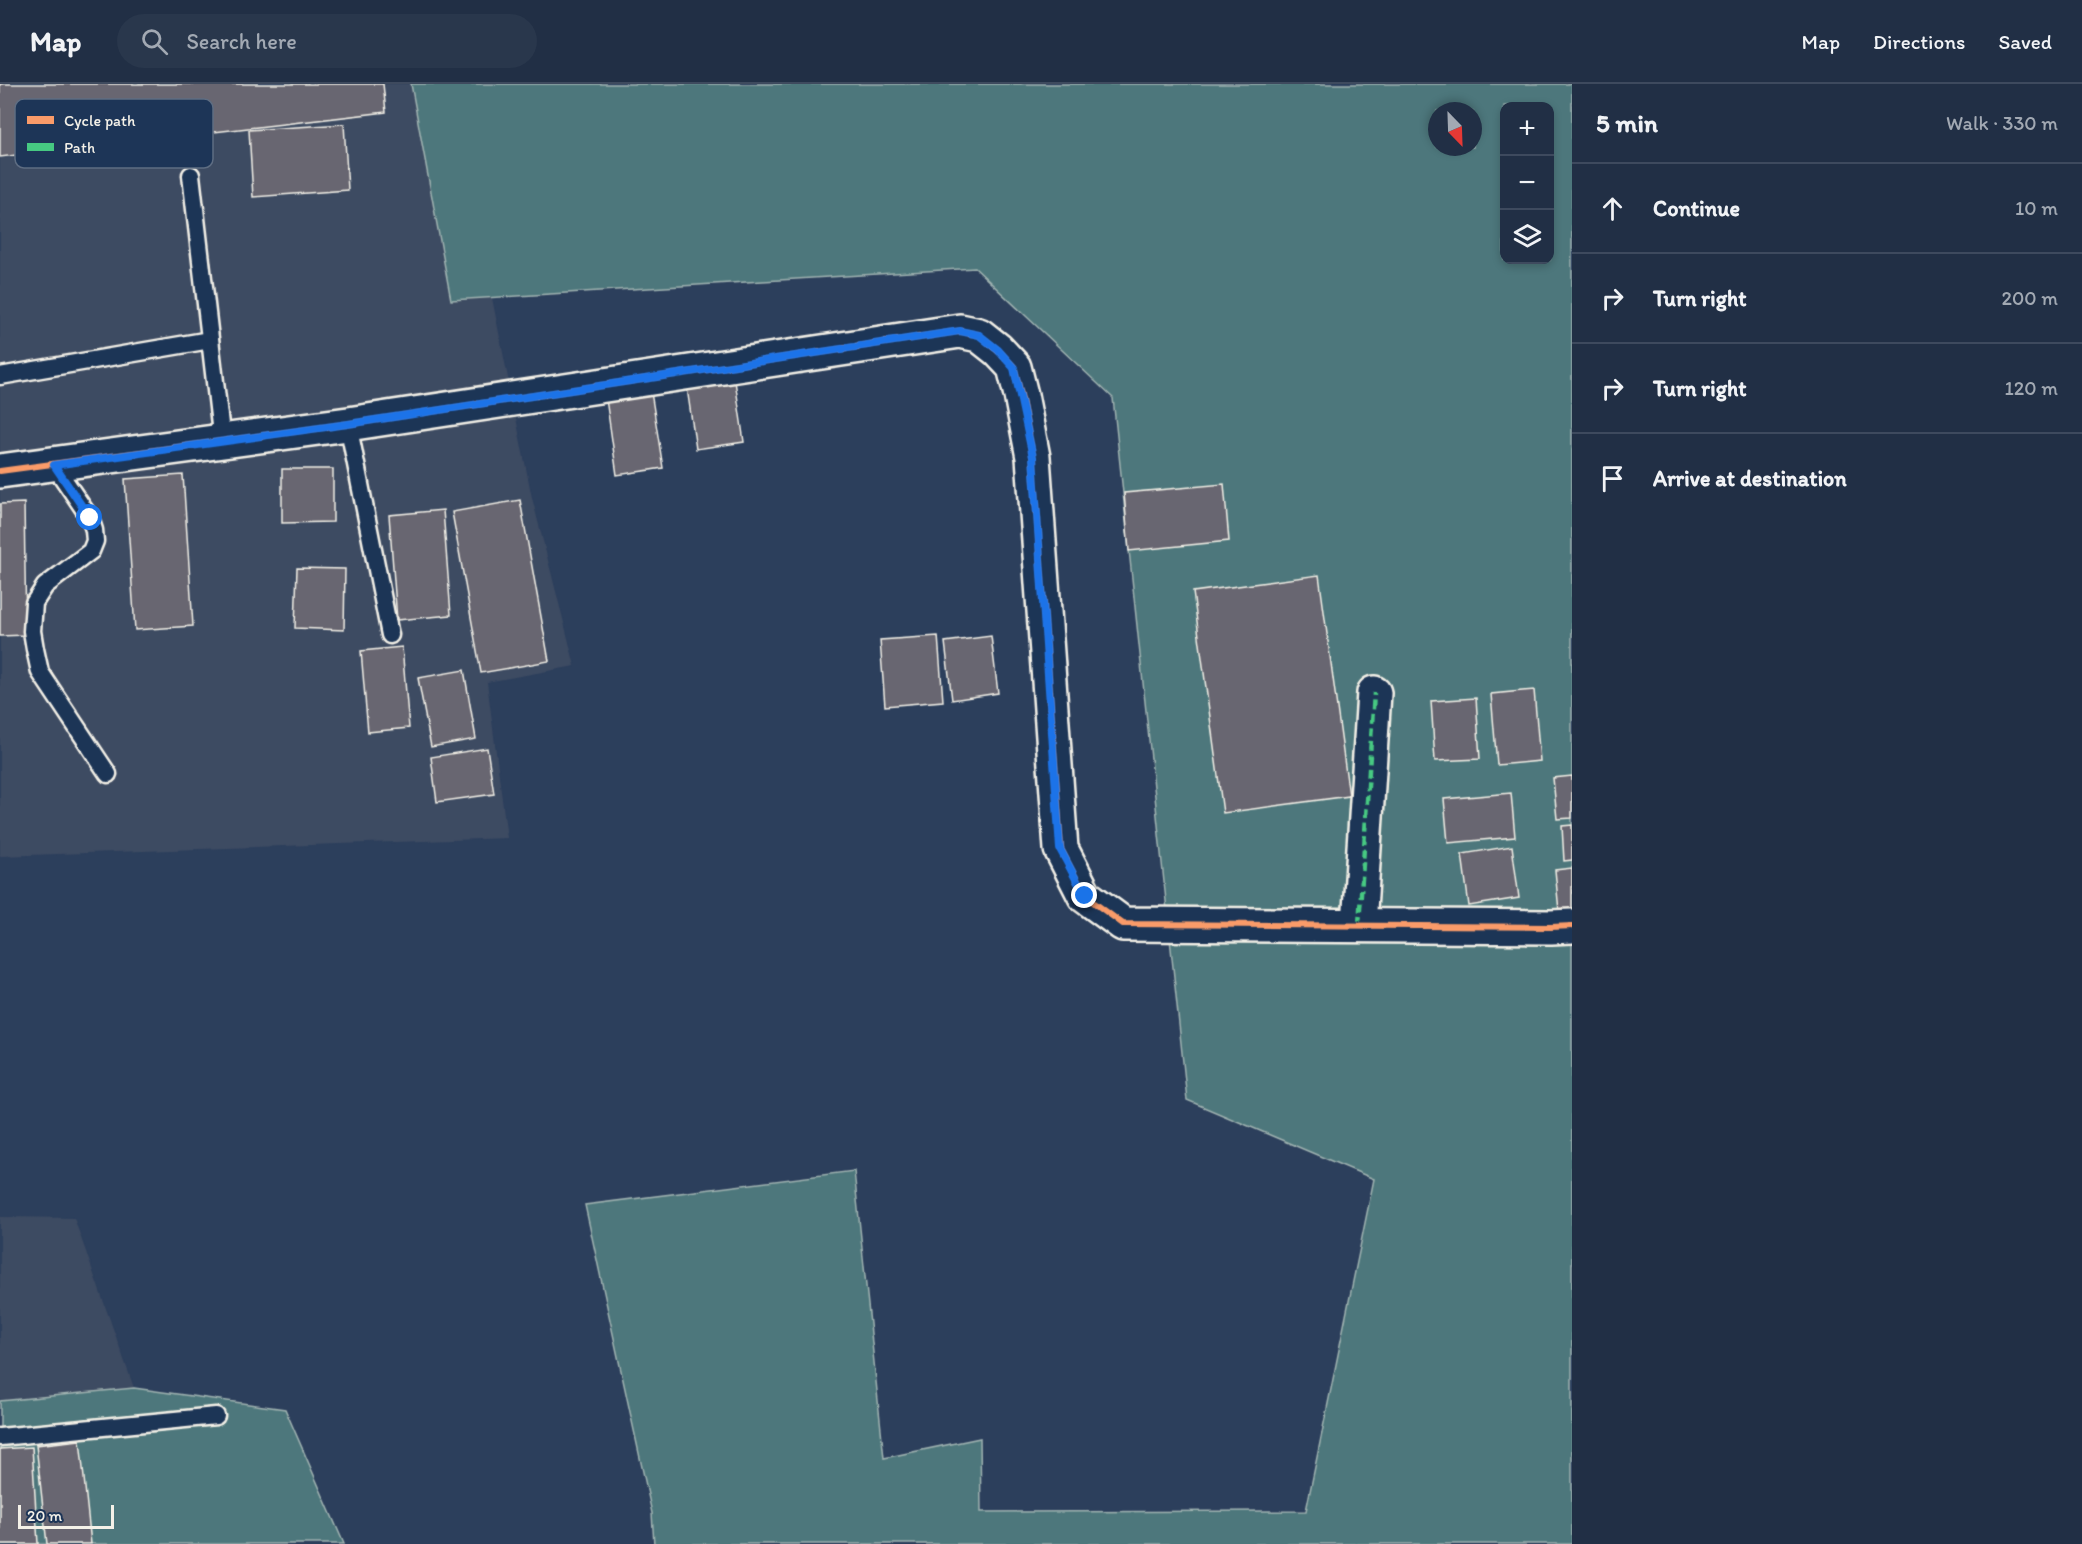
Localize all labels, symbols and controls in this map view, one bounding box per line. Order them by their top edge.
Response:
search box [117,14,537,68]
text: Map [30,24,81,58]
icon: search [138,25,171,58]
text: Search here [186,28,297,55]
text: Map [1802,29,1840,54]
text: Directions [1873,29,1965,54]
text: Saved [1998,29,2052,54]
legend [15,99,213,168]
north arrow [1428,102,1482,156]
map controls [1500,102,1554,264]
button: + [1500,102,1554,156]
text: 5 min [1596,107,1658,139]
text: Cycle path [64,111,136,130]
text: Walk · 330 m [1946,111,2058,135]
text: Path [64,138,95,157]
button: − [1500,156,1554,210]
icon: ahead [1596,192,1629,225]
text: Continue [1653,195,1740,222]
text: 10 m [2015,196,2058,220]
button: layers [1500,210,1554,264]
icon: right [1596,282,1629,315]
text: Turn right [1653,285,1747,312]
text: 200 m [2002,286,2058,310]
icon: right [1596,372,1629,405]
text: Turn right [1653,375,1747,402]
text: 120 m [2005,376,2058,400]
icon: arrive [1596,462,1629,495]
text: Arrive at destination [1653,465,1847,492]
route start [76,504,102,530]
route end [1071,882,1097,908]
scale bar [18,1502,114,1530]
text: 20 m [27,1506,62,1525]

